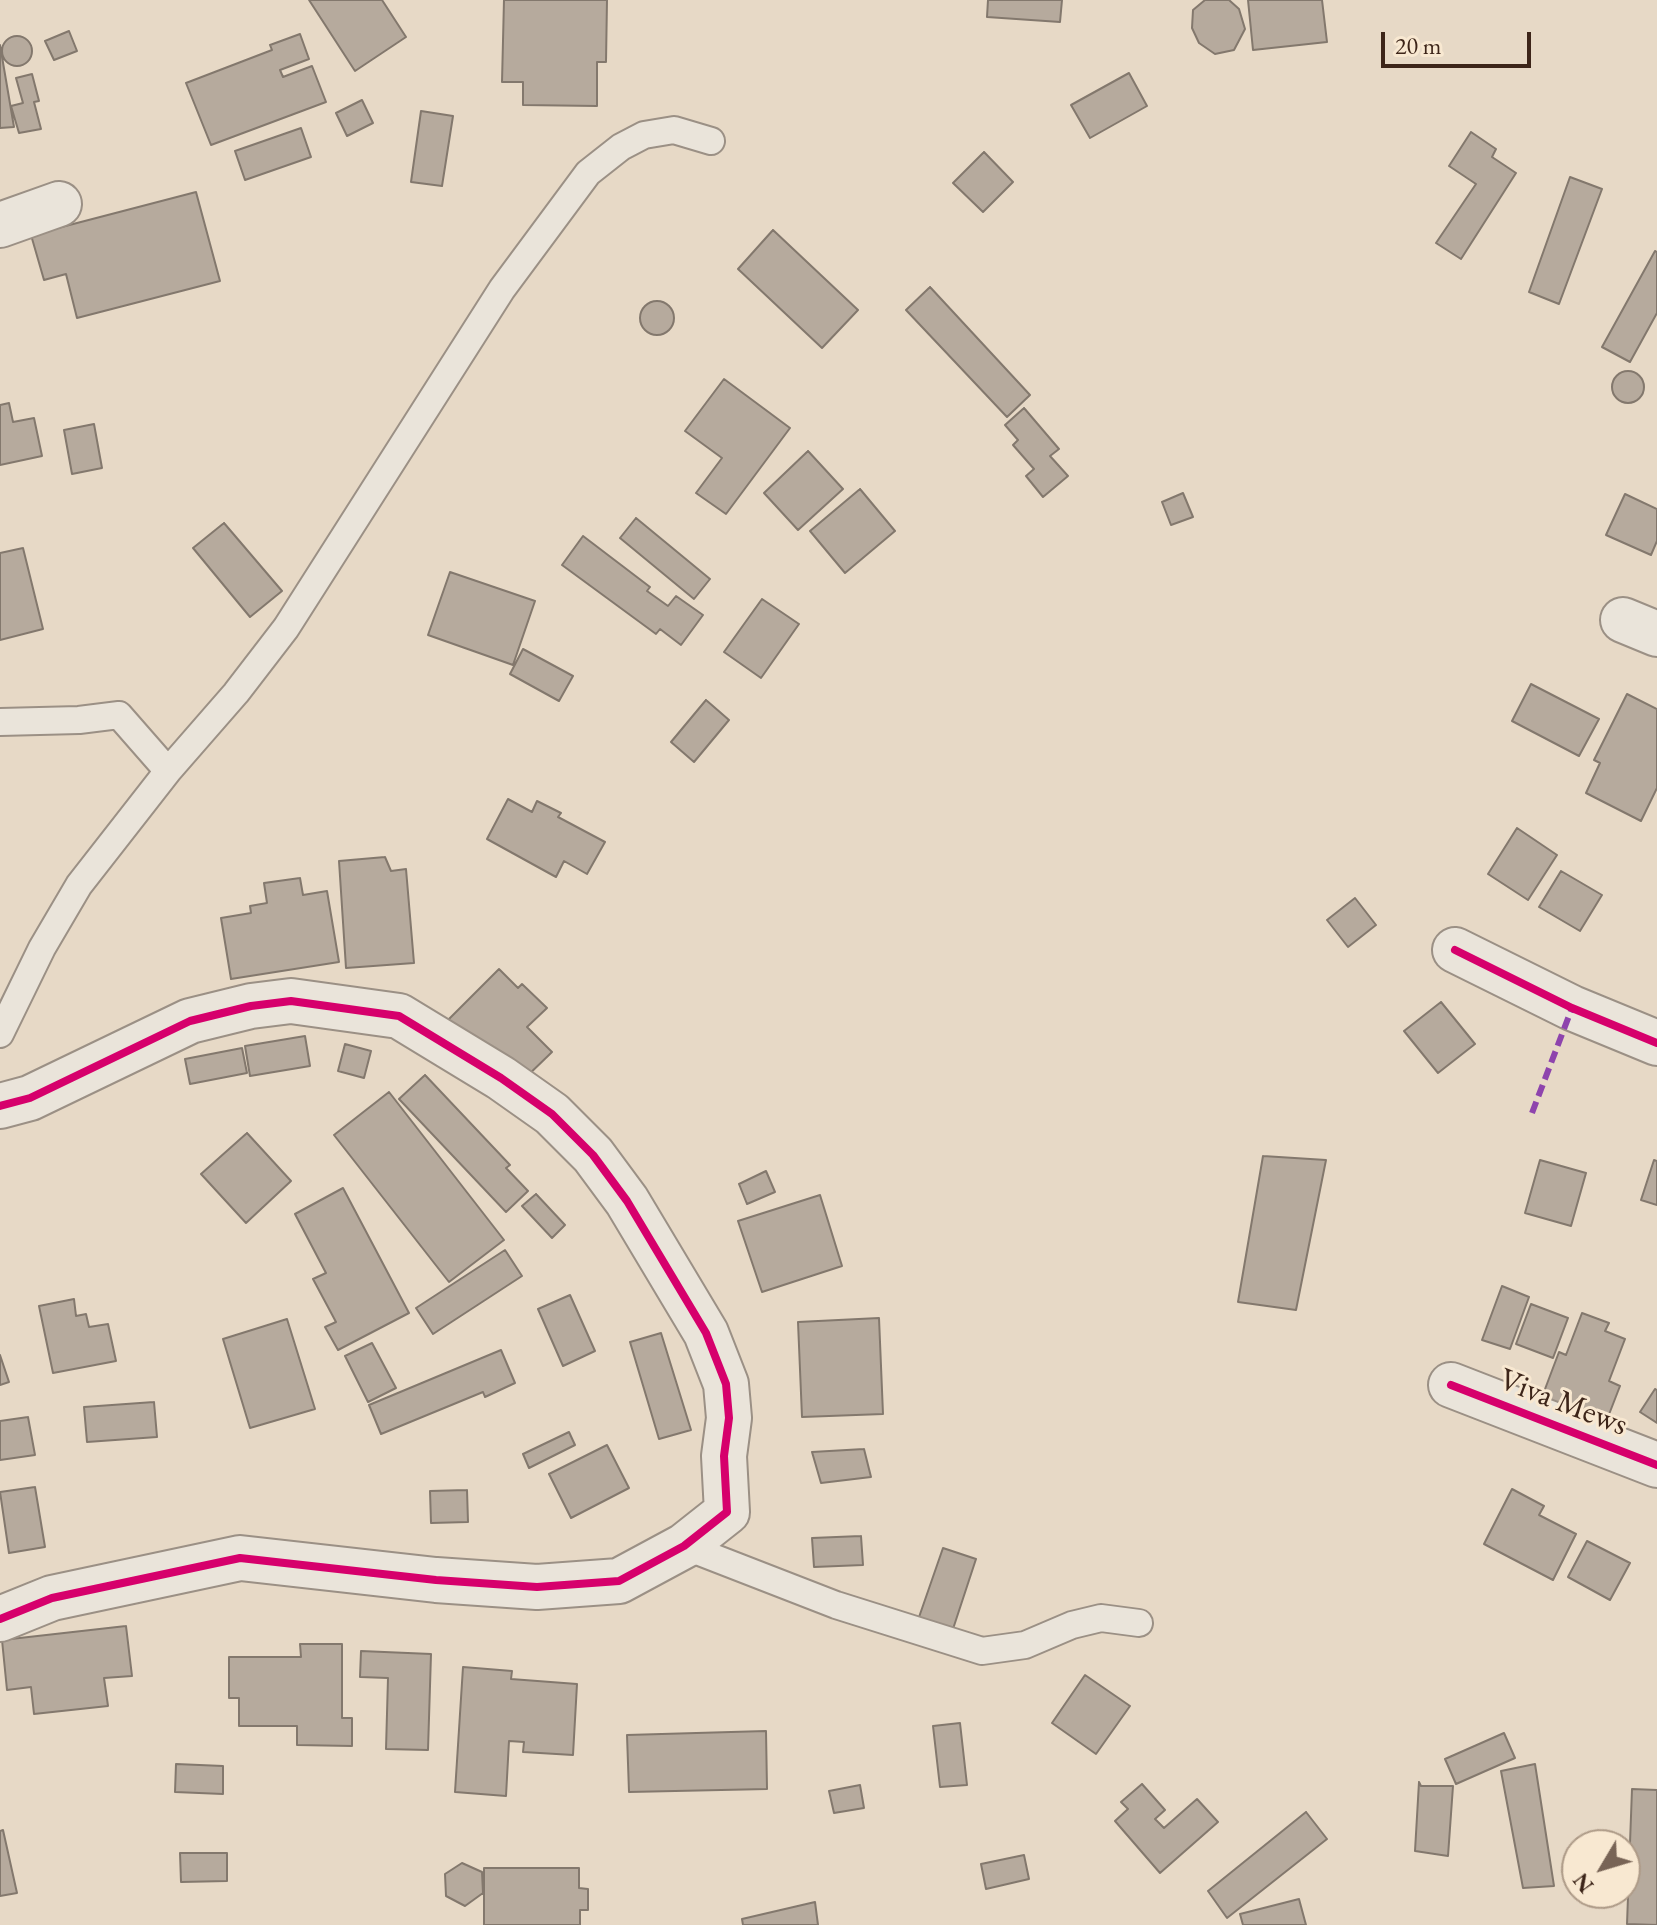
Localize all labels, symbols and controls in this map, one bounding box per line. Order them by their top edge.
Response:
scale bar [1385,16,1535,66]
text: 20 m [1395,30,1442,61]
street label: Viva Mews [1493,1361,1633,1445]
north arrow [1561,1829,1641,1909]
text: N [1566,1867,1600,1899]

